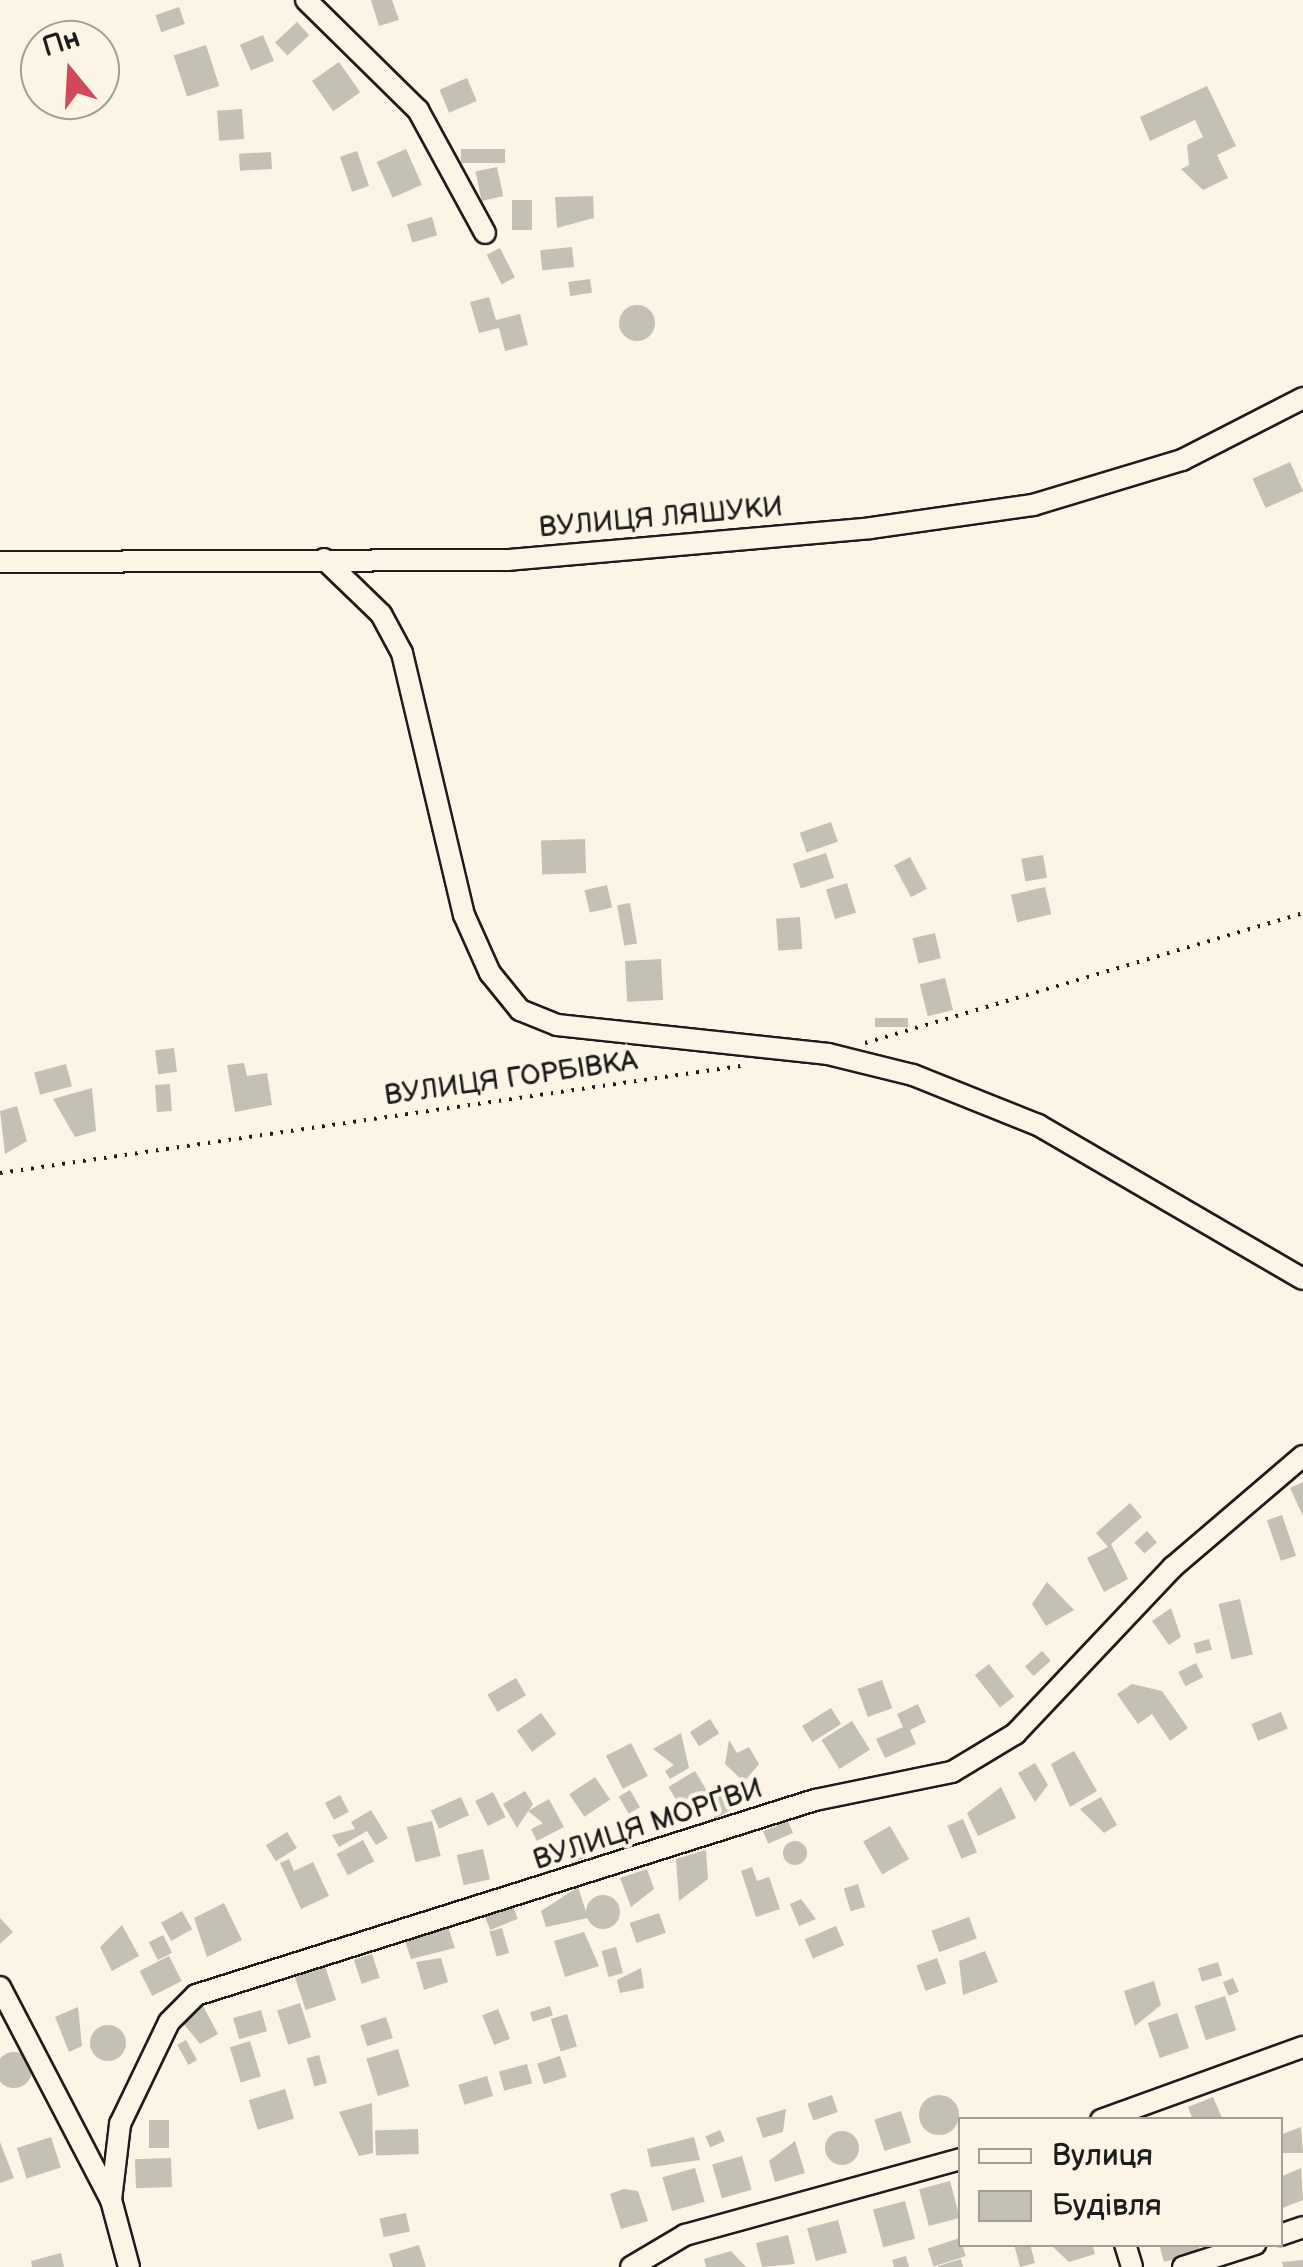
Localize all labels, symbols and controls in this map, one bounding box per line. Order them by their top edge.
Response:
north arrow [20,20,120,120]
text: Пн [38,21,84,64]
street label: ВУЛИЦЯ ЛЯШУКИ [538,491,784,545]
street label: ВУЛИЦЯ ГОРБІВКА [382,1045,640,1113]
street label: ВУЛИЦЯ МОРҐВИ [529,1772,767,1878]
legend [958,2117,1283,2247]
text: Вулиця [1052,2138,1153,2174]
text: Будівля [1052,2188,1162,2224]

